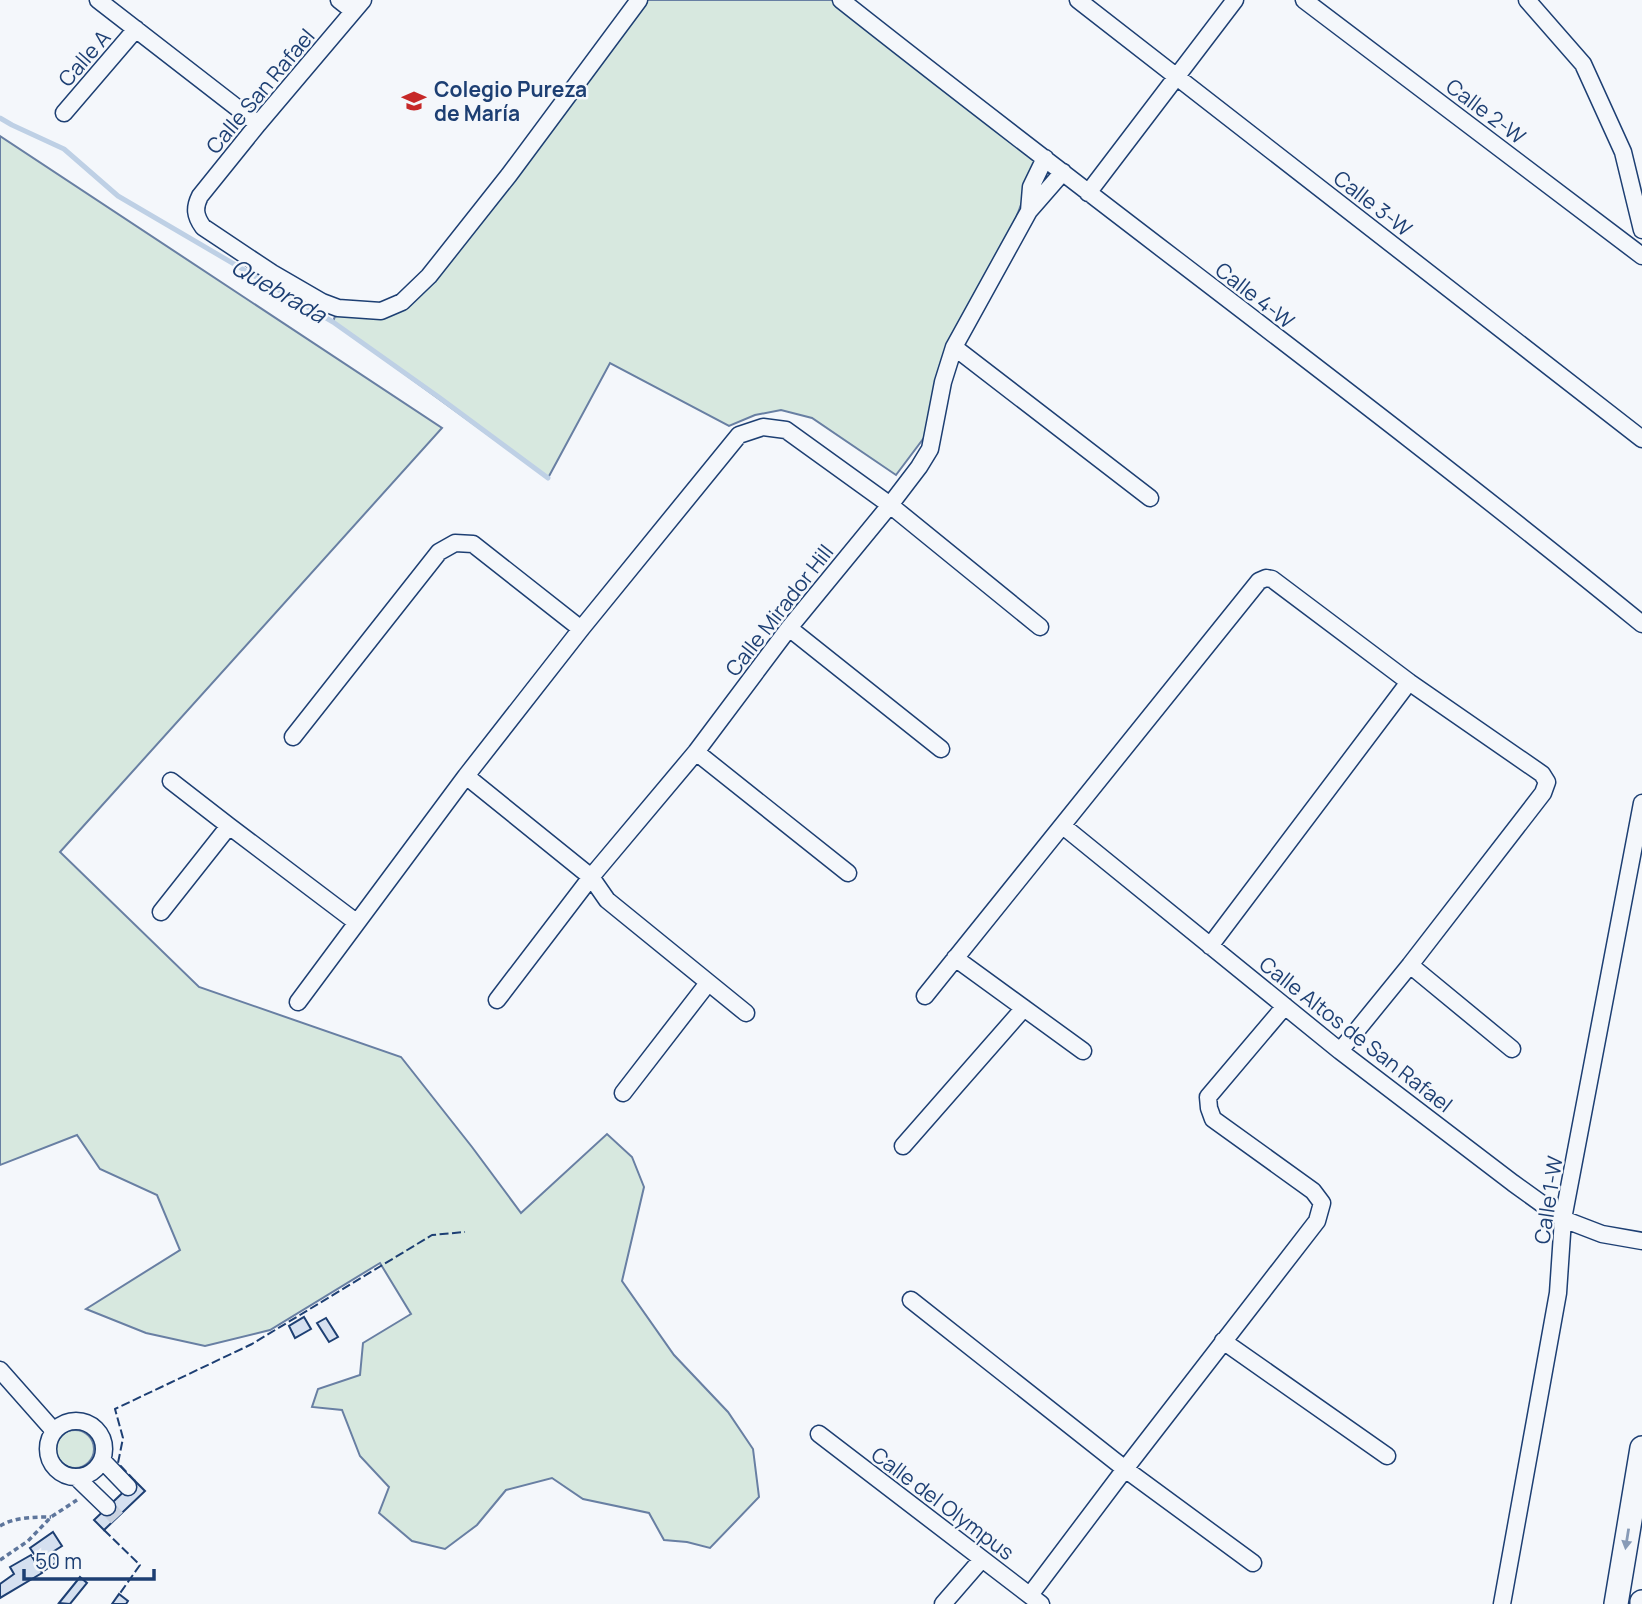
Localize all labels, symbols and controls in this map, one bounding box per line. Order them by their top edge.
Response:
street label: Calle San Rafael [199,23,321,159]
street label: Calle A [52,24,116,92]
street label: Calle 2-W [1441,72,1532,150]
place label: Colegio Pureza de María [434,75,587,127]
school or university icon: Colegio Pureza de María [400,87,428,115]
street label: Calle 3-W [1328,164,1418,243]
water label: Quebrada [226,250,333,331]
street label: Calle 4-W [1210,255,1300,335]
street label: Calle Mirador Hill [719,538,839,682]
street label: Calle Altos de San Rafael [1254,950,1458,1118]
street label: Calle 1-W [1527,1154,1569,1246]
street label: Calle del Olympus [866,1440,1020,1566]
one-way arrow [1621,1528,1632,1550]
scale bar [24,1538,154,1582]
text: 50 m [35,1547,82,1575]

